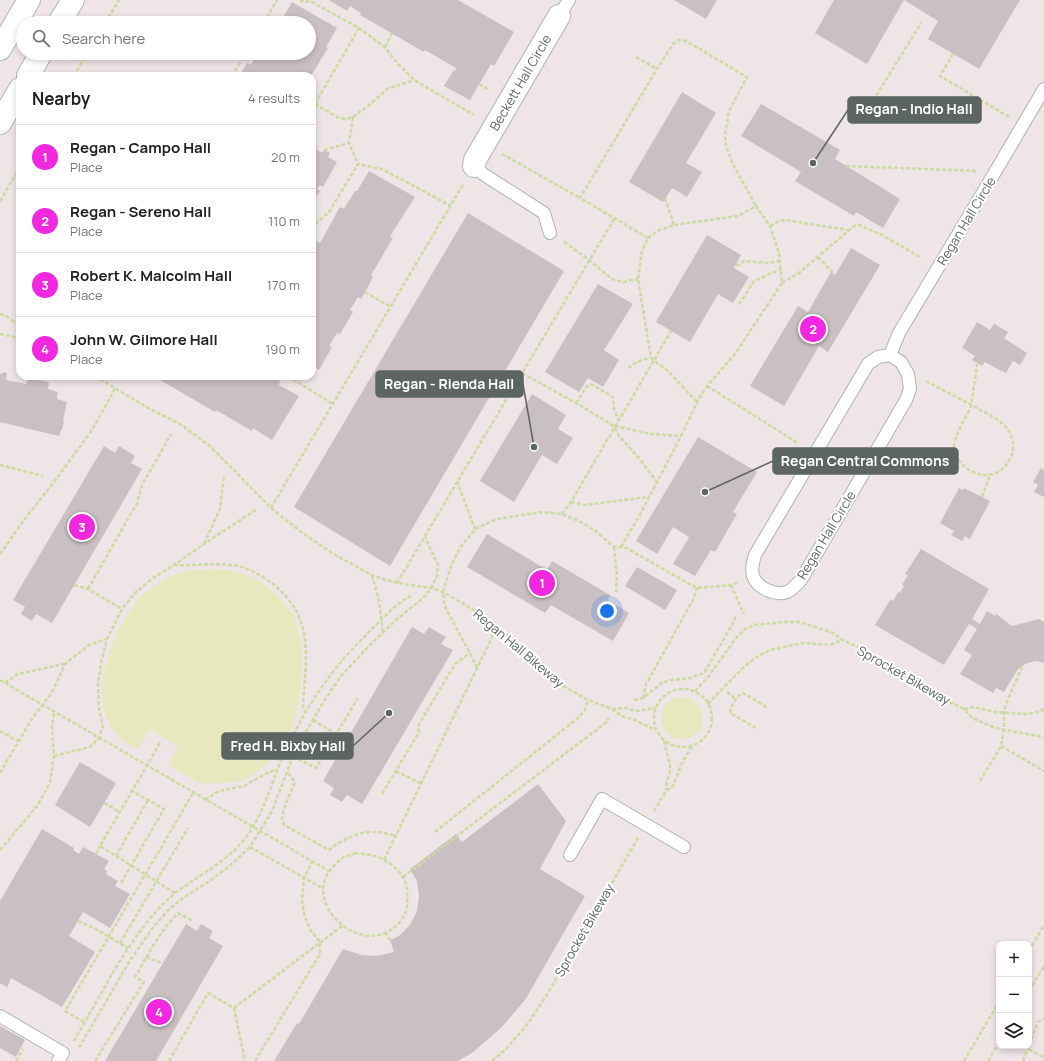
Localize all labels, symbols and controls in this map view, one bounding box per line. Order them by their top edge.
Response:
search box [16,16,316,60]
icon: search [30,27,52,49]
text: Search here [62,28,145,49]
street label: Beckett Hall Circle [485,31,556,134]
text: Nearby [32,87,90,110]
text: 4 results [248,89,300,107]
callout: Regan - Indio Hall [848,97,981,123]
text: Regan - Indio Hall [855,99,973,118]
text: Regan - Campo Hall [70,137,211,158]
text: 1 [42,148,48,166]
text: 20 m [271,148,300,166]
text: Place [70,158,103,176]
street label: Regan Hall Circle [932,173,1000,269]
text: Regan - Sereno Hall [70,201,211,222]
text: 2 [41,212,49,230]
text: 110 m [268,212,300,230]
text: Place [70,222,103,240]
text: Robert K. Malcolm Hall [70,265,232,286]
text: 3 [41,276,49,294]
text: 170 m [267,276,300,294]
text: Place [70,286,103,304]
pin: 2 [800,314,826,344]
text: John W. Gilmore Hall [70,329,218,350]
text: 4 [41,340,49,358]
text: 190 m [265,340,300,358]
text: Place [70,350,103,368]
callout: Regan - Rienda Hall [376,371,523,397]
text: Regan - Rienda Hall [384,374,514,393]
callout: Regan Central Commons [773,448,958,474]
text: Regan Central Commons [781,451,950,470]
street label: Regan Hall Circle [792,487,860,583]
pin: 3 [69,512,95,542]
pin: 1 [529,568,555,598]
your location [597,601,617,621]
street label: Regan Hall Bikeway [470,605,568,692]
street label: Sprocket Bikeway [854,641,954,709]
callout: Fred H. Bixby Hall [222,733,353,759]
text: Fred H. Bixby Hall [230,736,346,755]
street label: Sprocket Bikeway [550,880,618,980]
map controls [996,941,1032,1049]
button: + [996,941,1032,977]
button: − [996,977,1032,1013]
pin: 4 [146,997,172,1027]
button: layers [996,1013,1032,1049]

